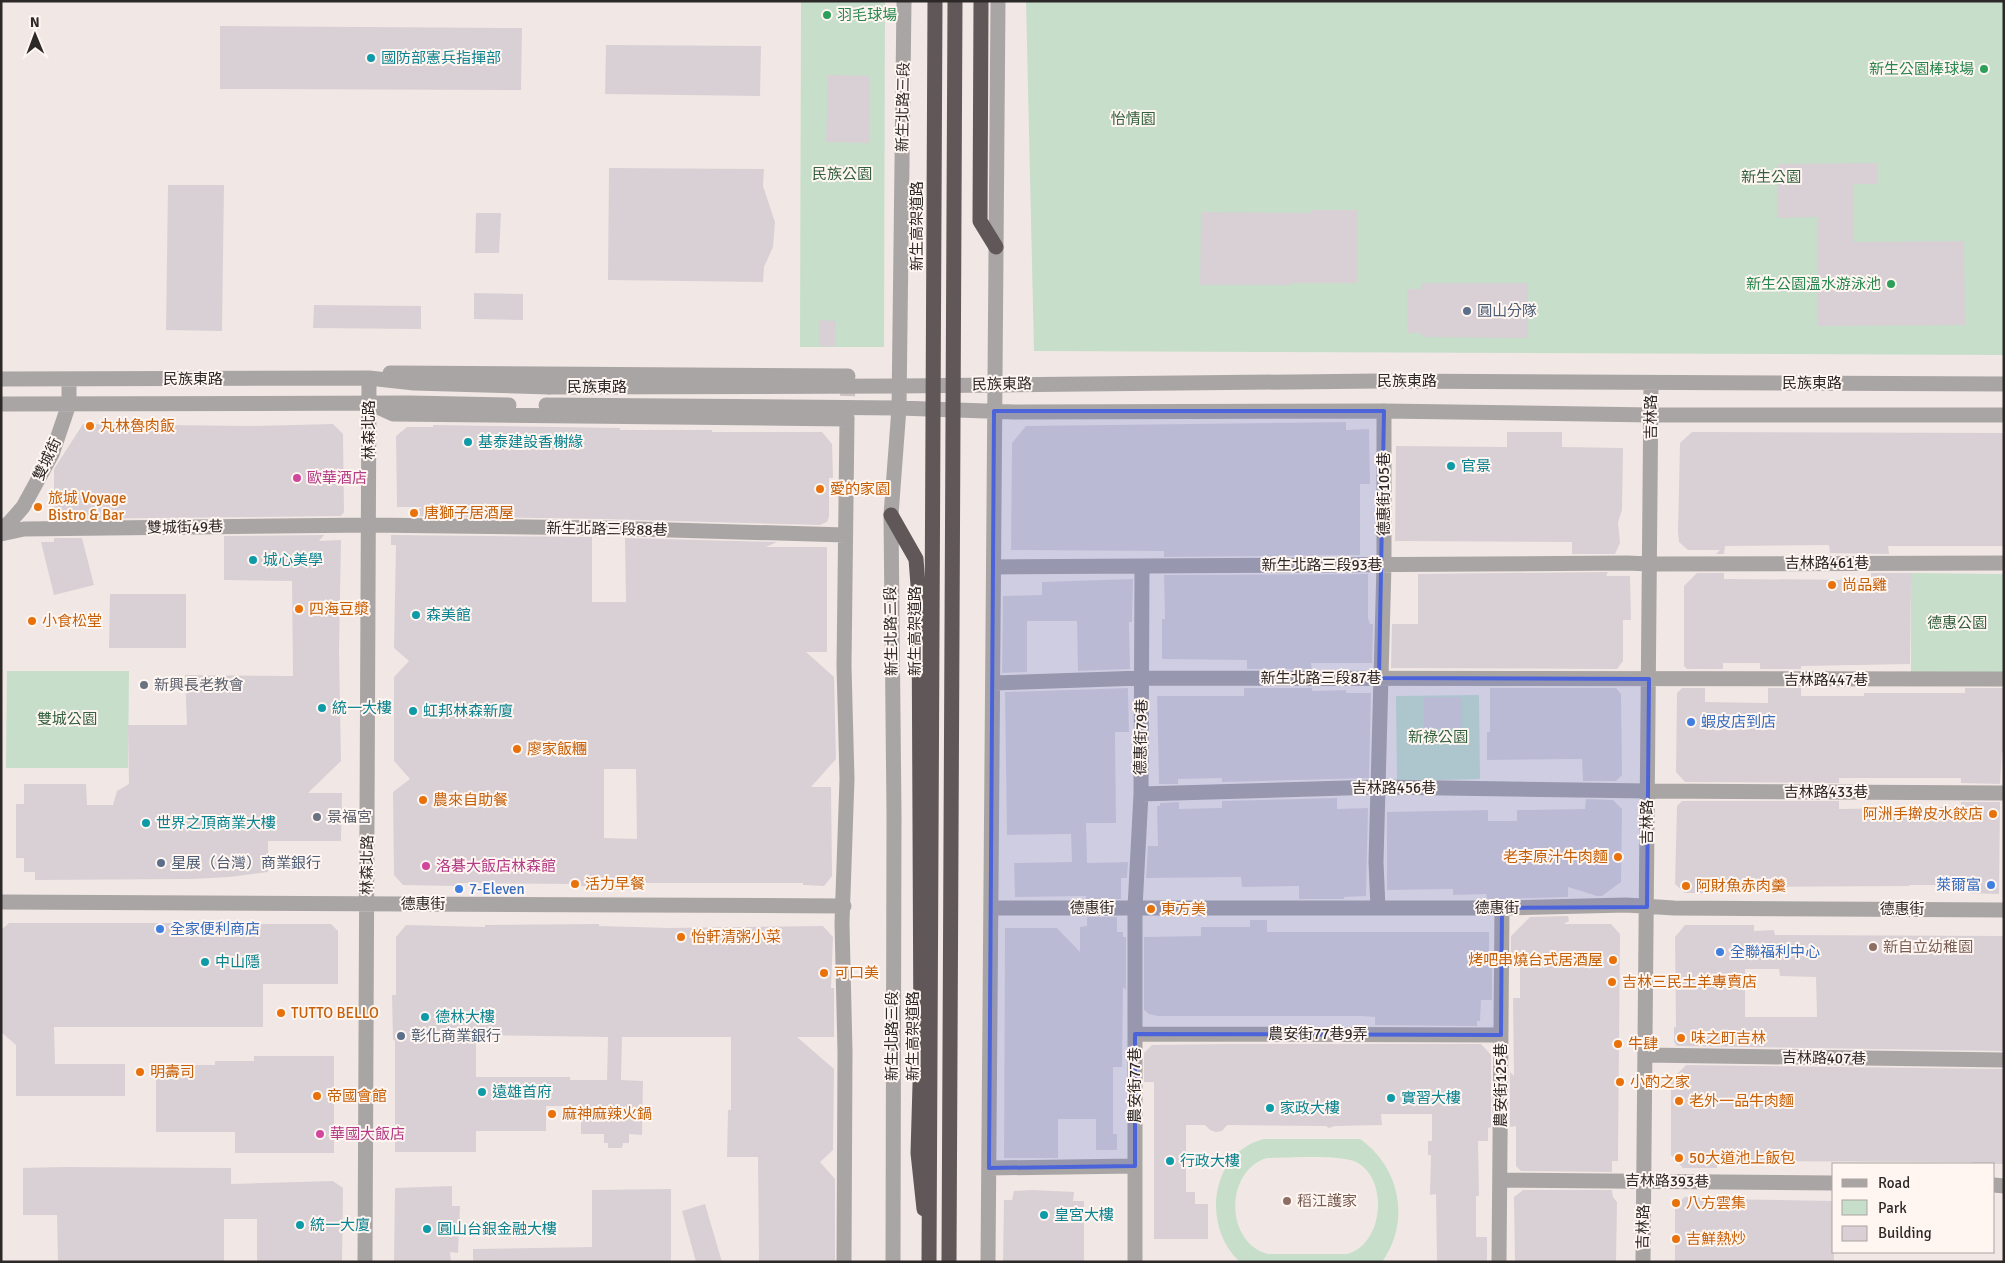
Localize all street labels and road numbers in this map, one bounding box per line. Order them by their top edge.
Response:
street label: 新生北路三段 [893,62,913,152]
street label: 新生高架道路 [908,181,926,271]
street label: 民族東路 [163,370,223,388]
street label: 民族東路 [1377,372,1437,390]
street label: 民族東路 [972,374,1032,394]
street label: 民族東路 [1782,374,1842,392]
street label: 民族東路 [567,378,627,396]
street label: 吉林路 [1642,394,1660,440]
street label: 林森北路 [360,400,378,460]
street label: 雙城街 [29,435,65,483]
street label: 德惠街105巷 [1375,452,1393,536]
street label: 雙城街49巷 [147,517,223,537]
street label: 新生北路三段88巷 [546,519,668,539]
street label: 吉林路461巷 [1785,554,1869,572]
street label: 新生北路三段93巷 [1261,556,1383,574]
street label: 新生北路三段 [881,586,901,676]
street label: 新生高架道路 [906,586,924,676]
street label: 新生北路三段87巷 [1260,669,1382,687]
street label: 吉林路447巷 [1784,671,1868,689]
street label: 德惠街79巷 [1131,699,1151,775]
street label: 吉林路456巷 [1352,779,1436,797]
street label: 吉林路433巷 [1784,783,1868,801]
street label: 吉林路 [1638,799,1656,845]
street label: 林森北路 [357,835,377,895]
street label: 德惠街 [400,895,446,913]
street label: 德惠街 [1069,899,1115,917]
street label: 德惠街 [1474,899,1520,917]
street label: 德惠街 [1879,900,1925,918]
street label: 新生北路三段 [883,991,901,1081]
street label: 新生高架道路 [904,991,922,1081]
street label: 農安街77巷9弄 [1268,1025,1368,1043]
street label: 農安街125巷 [1492,1043,1510,1127]
street label: 農安街77巷 [1126,1047,1144,1123]
street label: 吉林路407巷 [1782,1048,1866,1068]
street label: 吉林路393巷 [1625,1171,1709,1191]
street label: 吉林路 [1634,1204,1652,1250]

